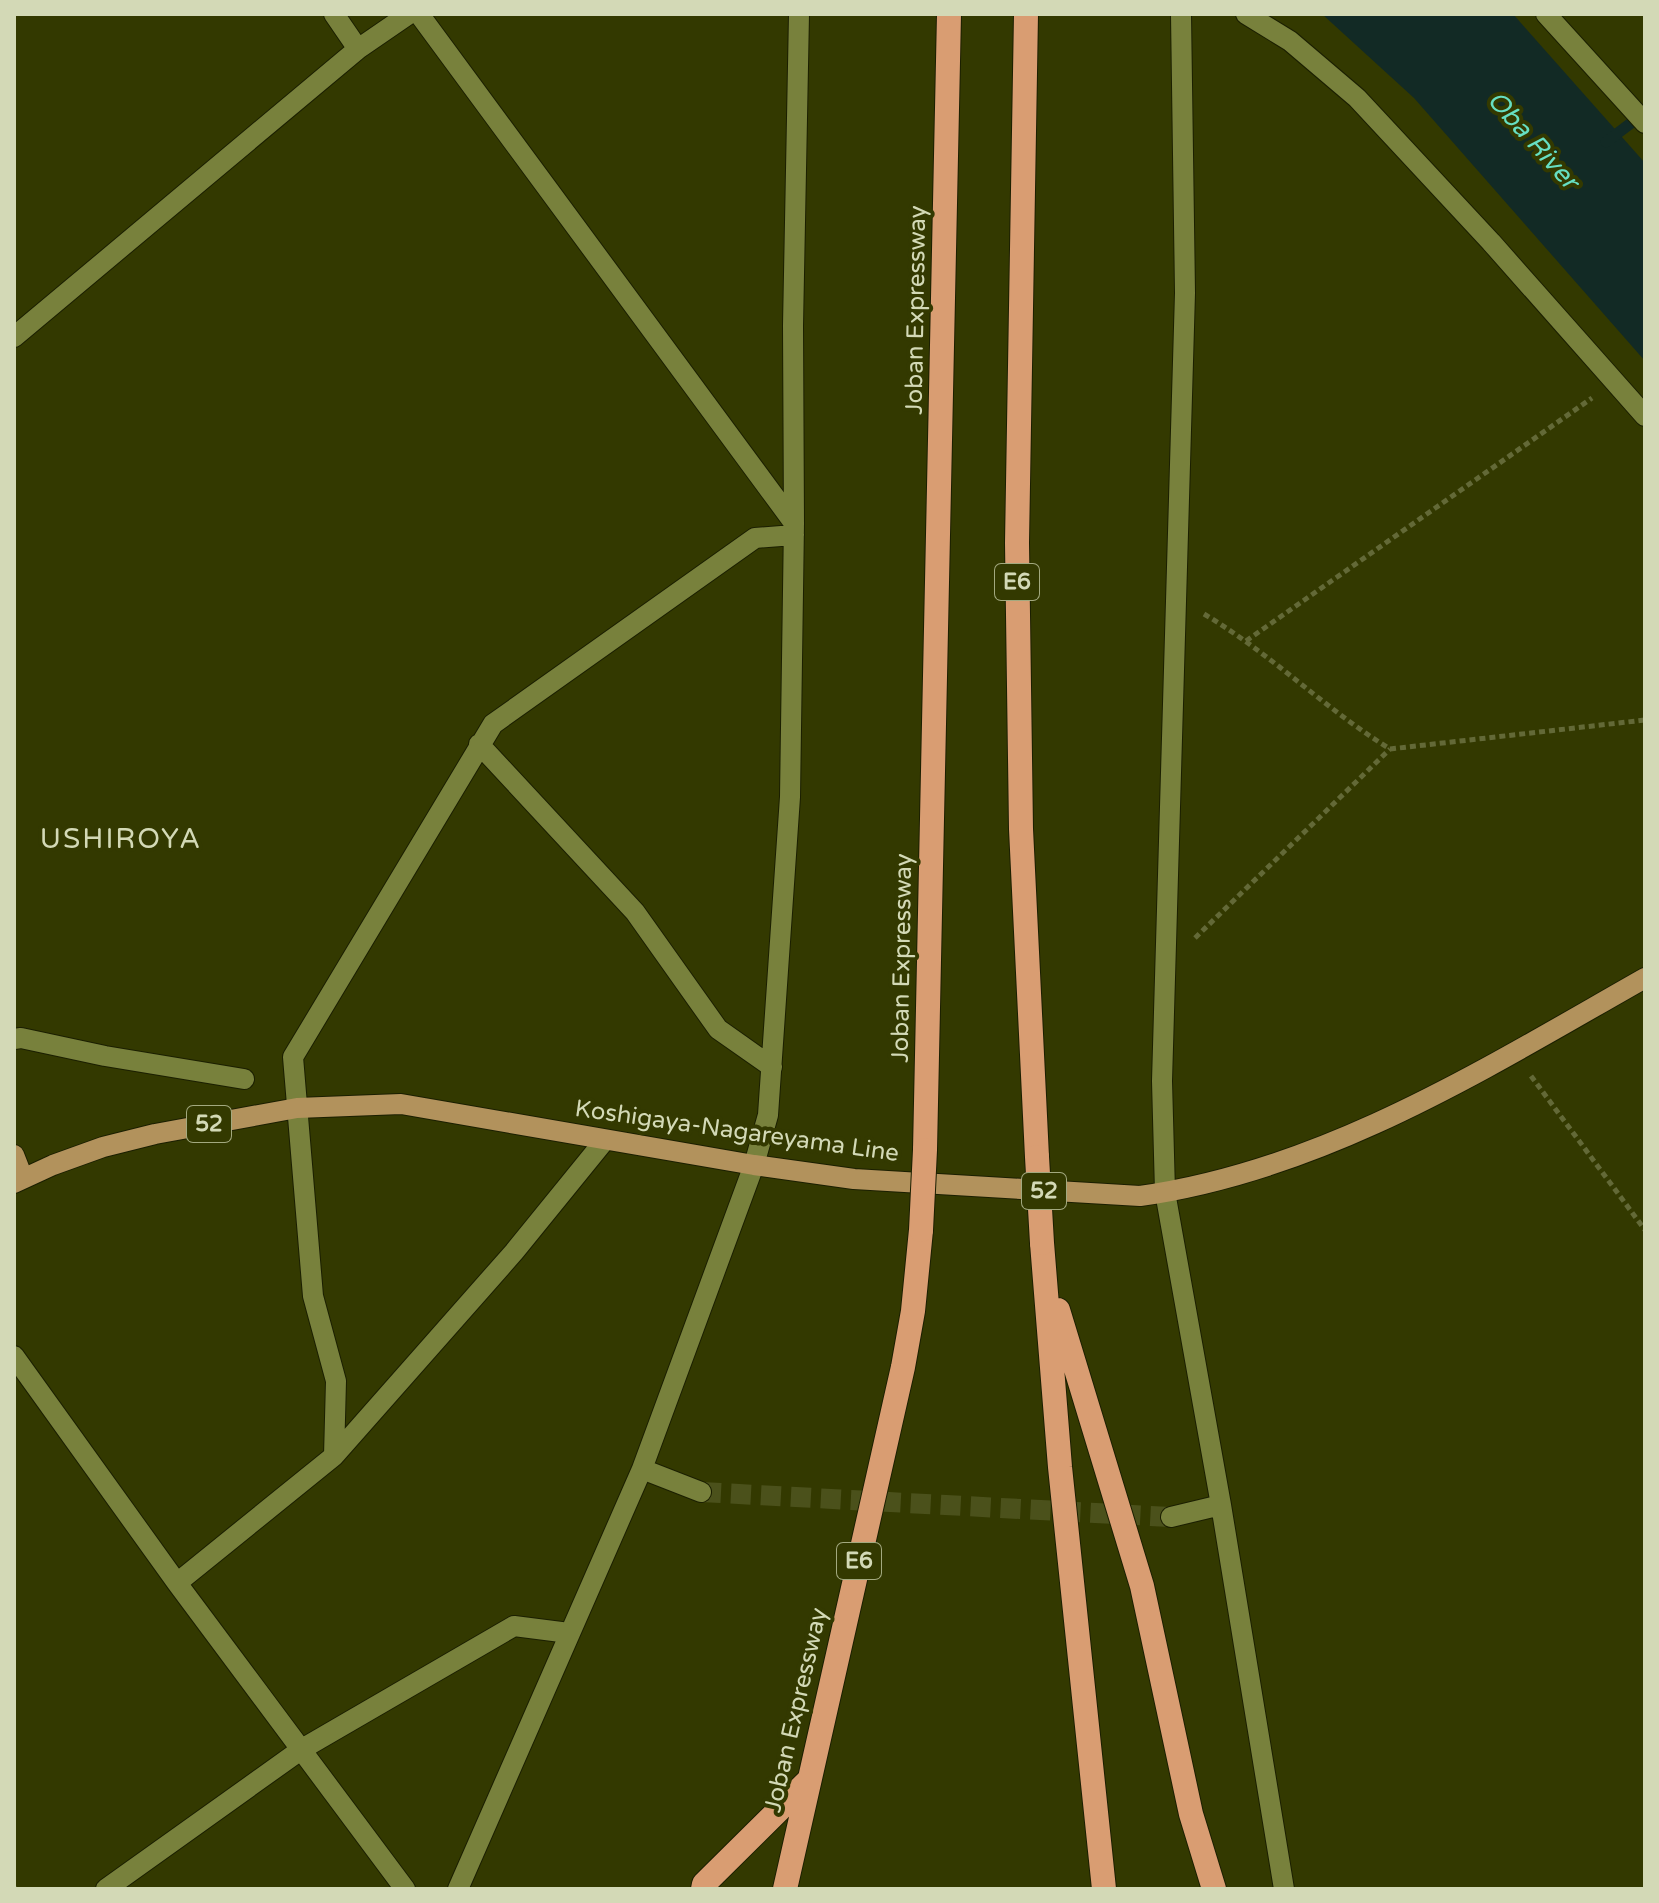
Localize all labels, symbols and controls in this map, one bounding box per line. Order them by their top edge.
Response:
water label: Oba River [1481,84,1587,198]
street label: Joban Expressway [900,205,932,415]
road number: E6 [995,564,1039,600]
district label: USHIROYA [40,822,202,856]
street label: Joban Expressway [886,853,918,1063]
street label: Koshigaya-Nagareyama Line [573,1094,901,1168]
road number: 52 [187,1106,231,1142]
road number: 52 [1022,1173,1066,1209]
road number: E6 [837,1543,881,1579]
street label: Joban Expressway [758,1605,834,1815]

